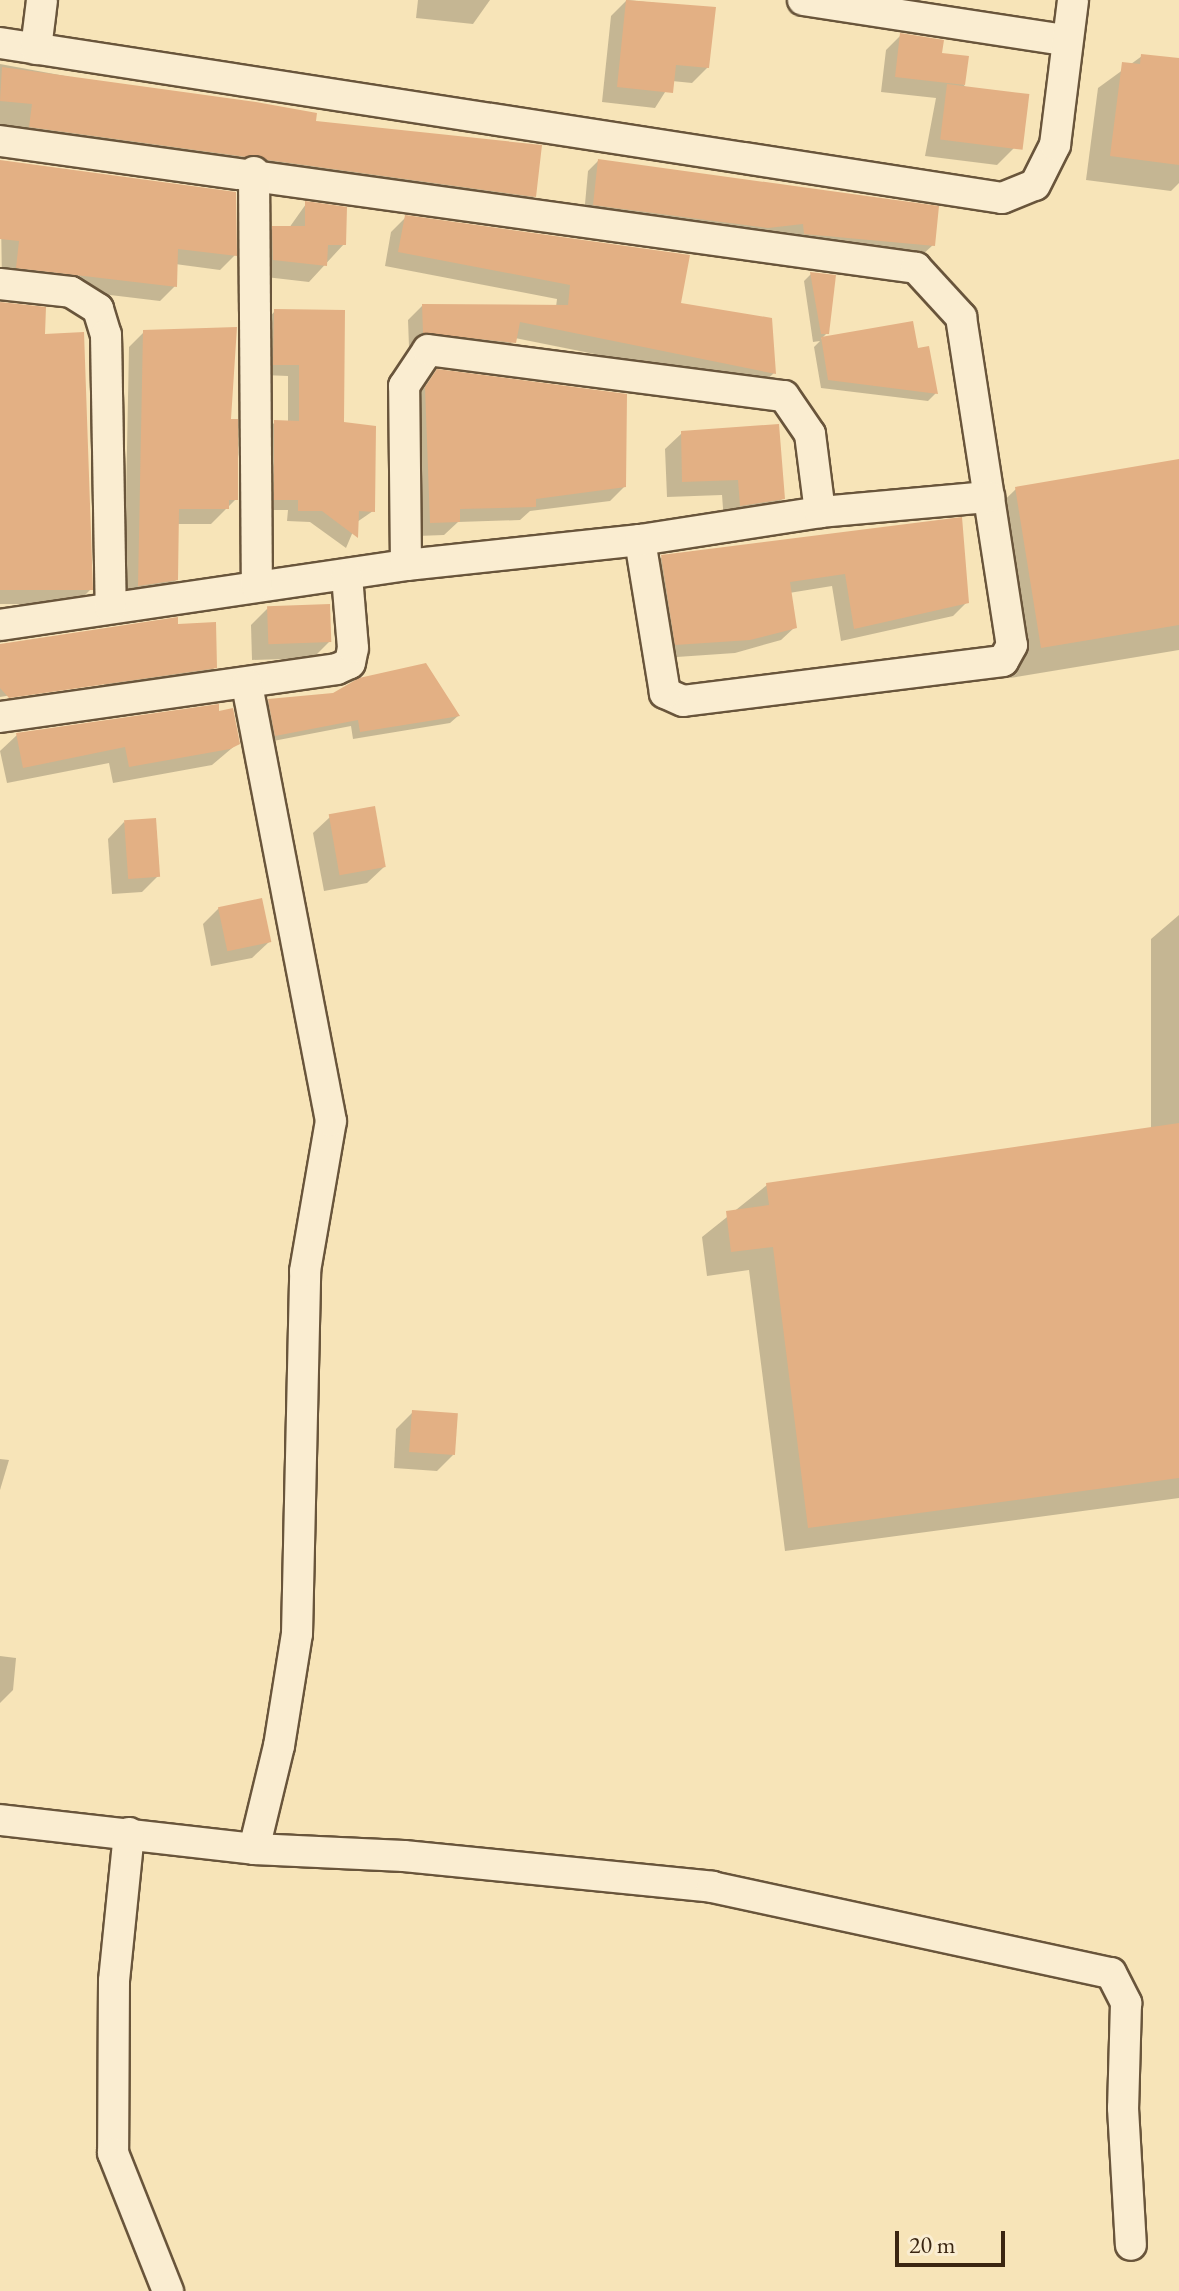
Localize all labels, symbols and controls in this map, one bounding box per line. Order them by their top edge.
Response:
scale bar [899,2215,1009,2265]
text: 20 m [909,2229,956,2260]

